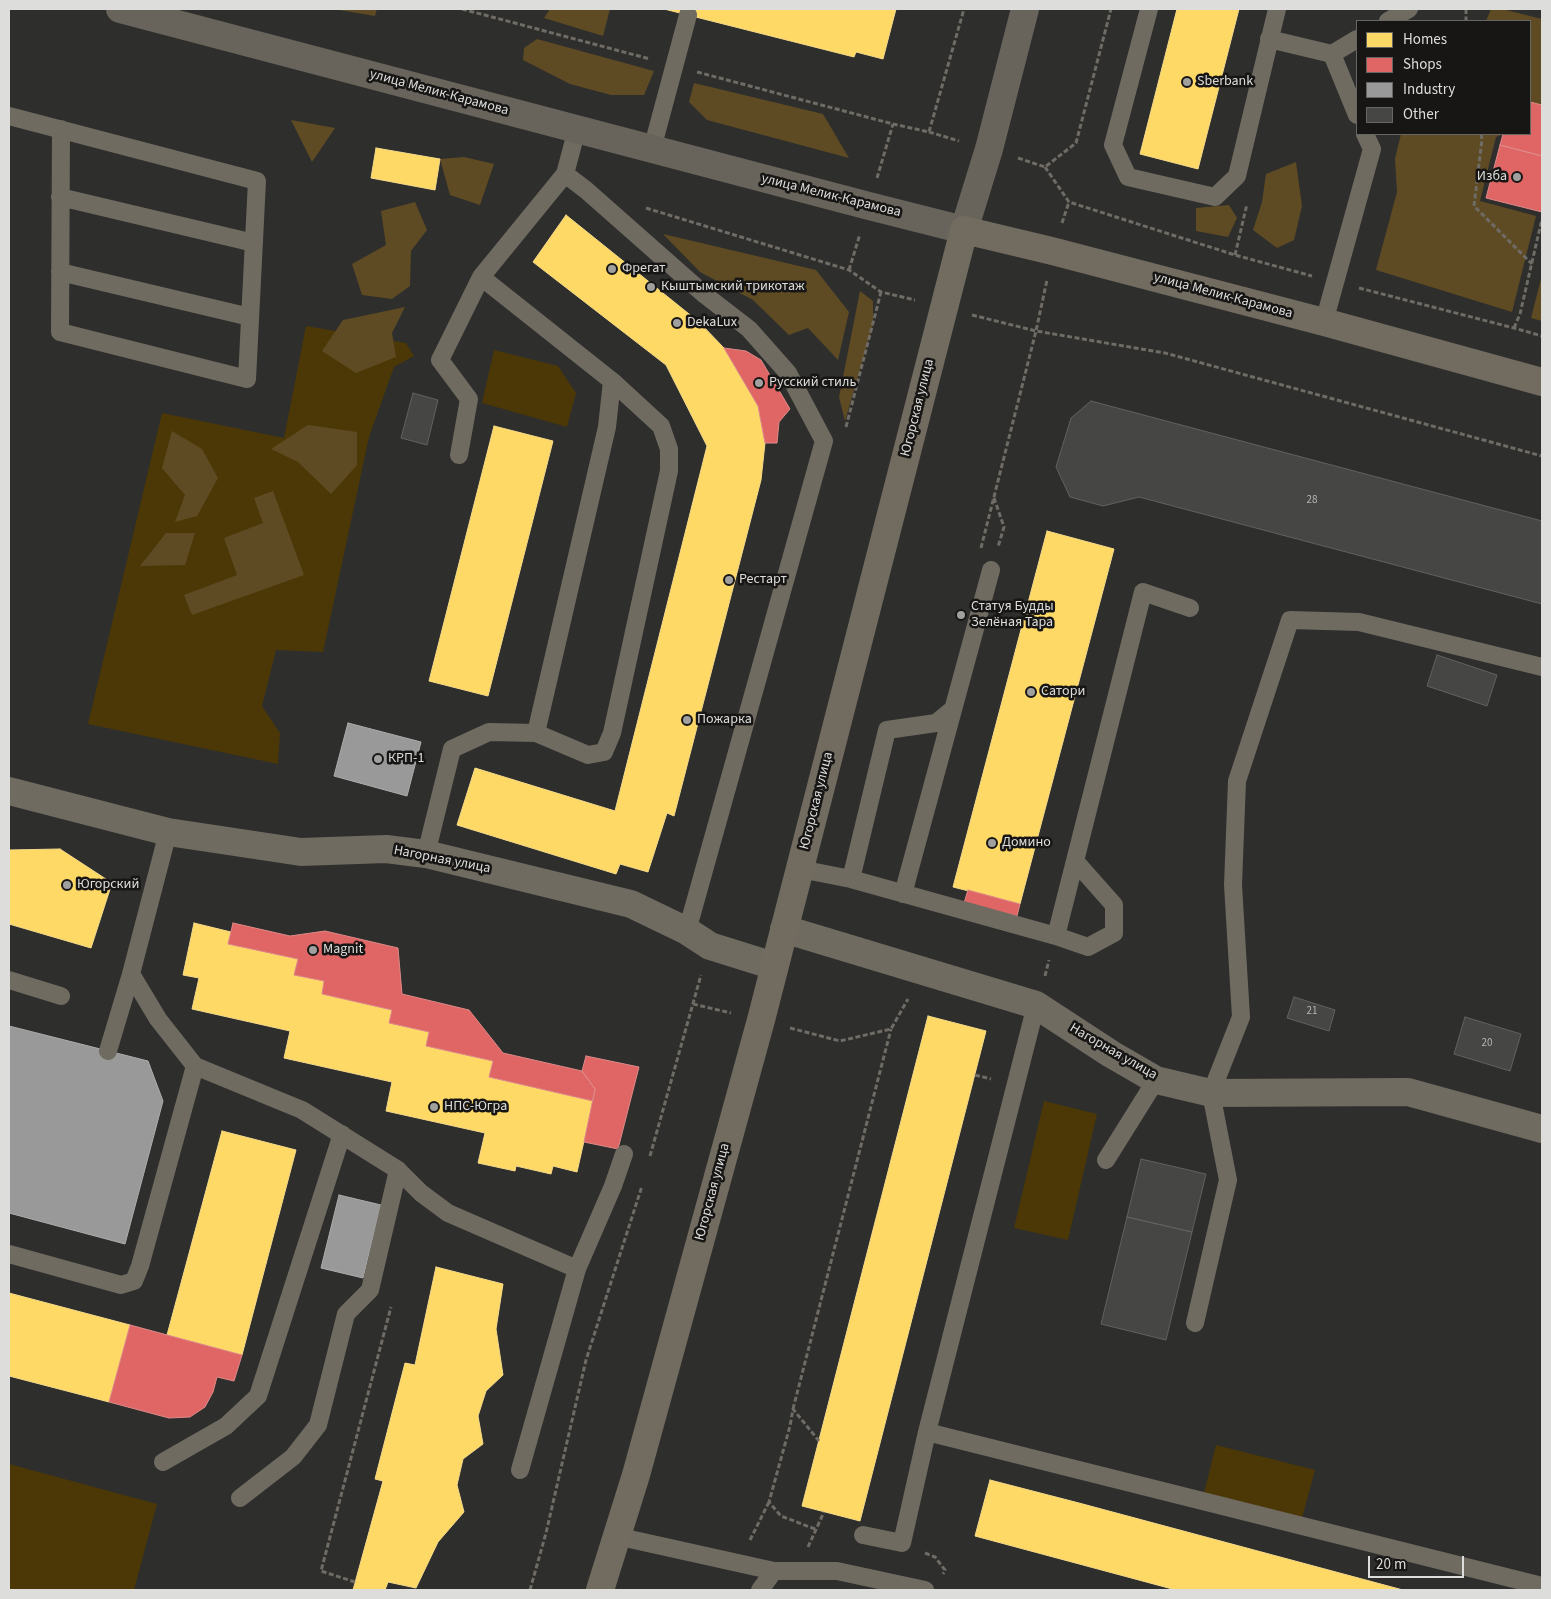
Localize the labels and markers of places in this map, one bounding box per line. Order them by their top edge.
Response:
place label: Sberbank [1197,74,1253,90]
marker: Sberbank [1181,76,1193,88]
place label: Изба [1477,169,1507,185]
marker: Изба [1511,171,1523,183]
place label: Фрегат [622,261,666,277]
marker: Фрегат [606,263,618,275]
place label: Кыштымский трикотаж [661,279,805,295]
marker: Кыштымский трикотаж [645,281,657,293]
place label: DekaLux [687,315,737,331]
marker: DekaLux [671,317,683,329]
place label: Русский стиль [769,375,856,391]
marker: Русский стиль [753,377,765,389]
place label: Рестарт [739,572,787,588]
marker: Рестарт [723,574,735,586]
place label: Статуя Будды Зелёная Тара [971,599,1054,632]
marker: Статуя Будды Зелёная Тара [955,609,967,621]
place label: Сатори [1041,684,1085,700]
marker: Сатори [1025,686,1037,698]
place label: Пожарка [697,712,752,728]
marker: Пожарка [681,714,693,726]
place label: КРП-1 [388,751,424,767]
marker: КРП-1 [372,753,384,765]
place label: Домино [1002,835,1051,851]
marker: Домино [986,837,998,849]
place label: Югорский [77,877,139,893]
marker: Югорский [61,879,73,891]
place label: Magnit [323,942,363,958]
marker: Magnit [307,944,319,956]
place label: НПС-Югра [444,1099,507,1115]
marker: НПС-Югра [428,1101,440,1113]

